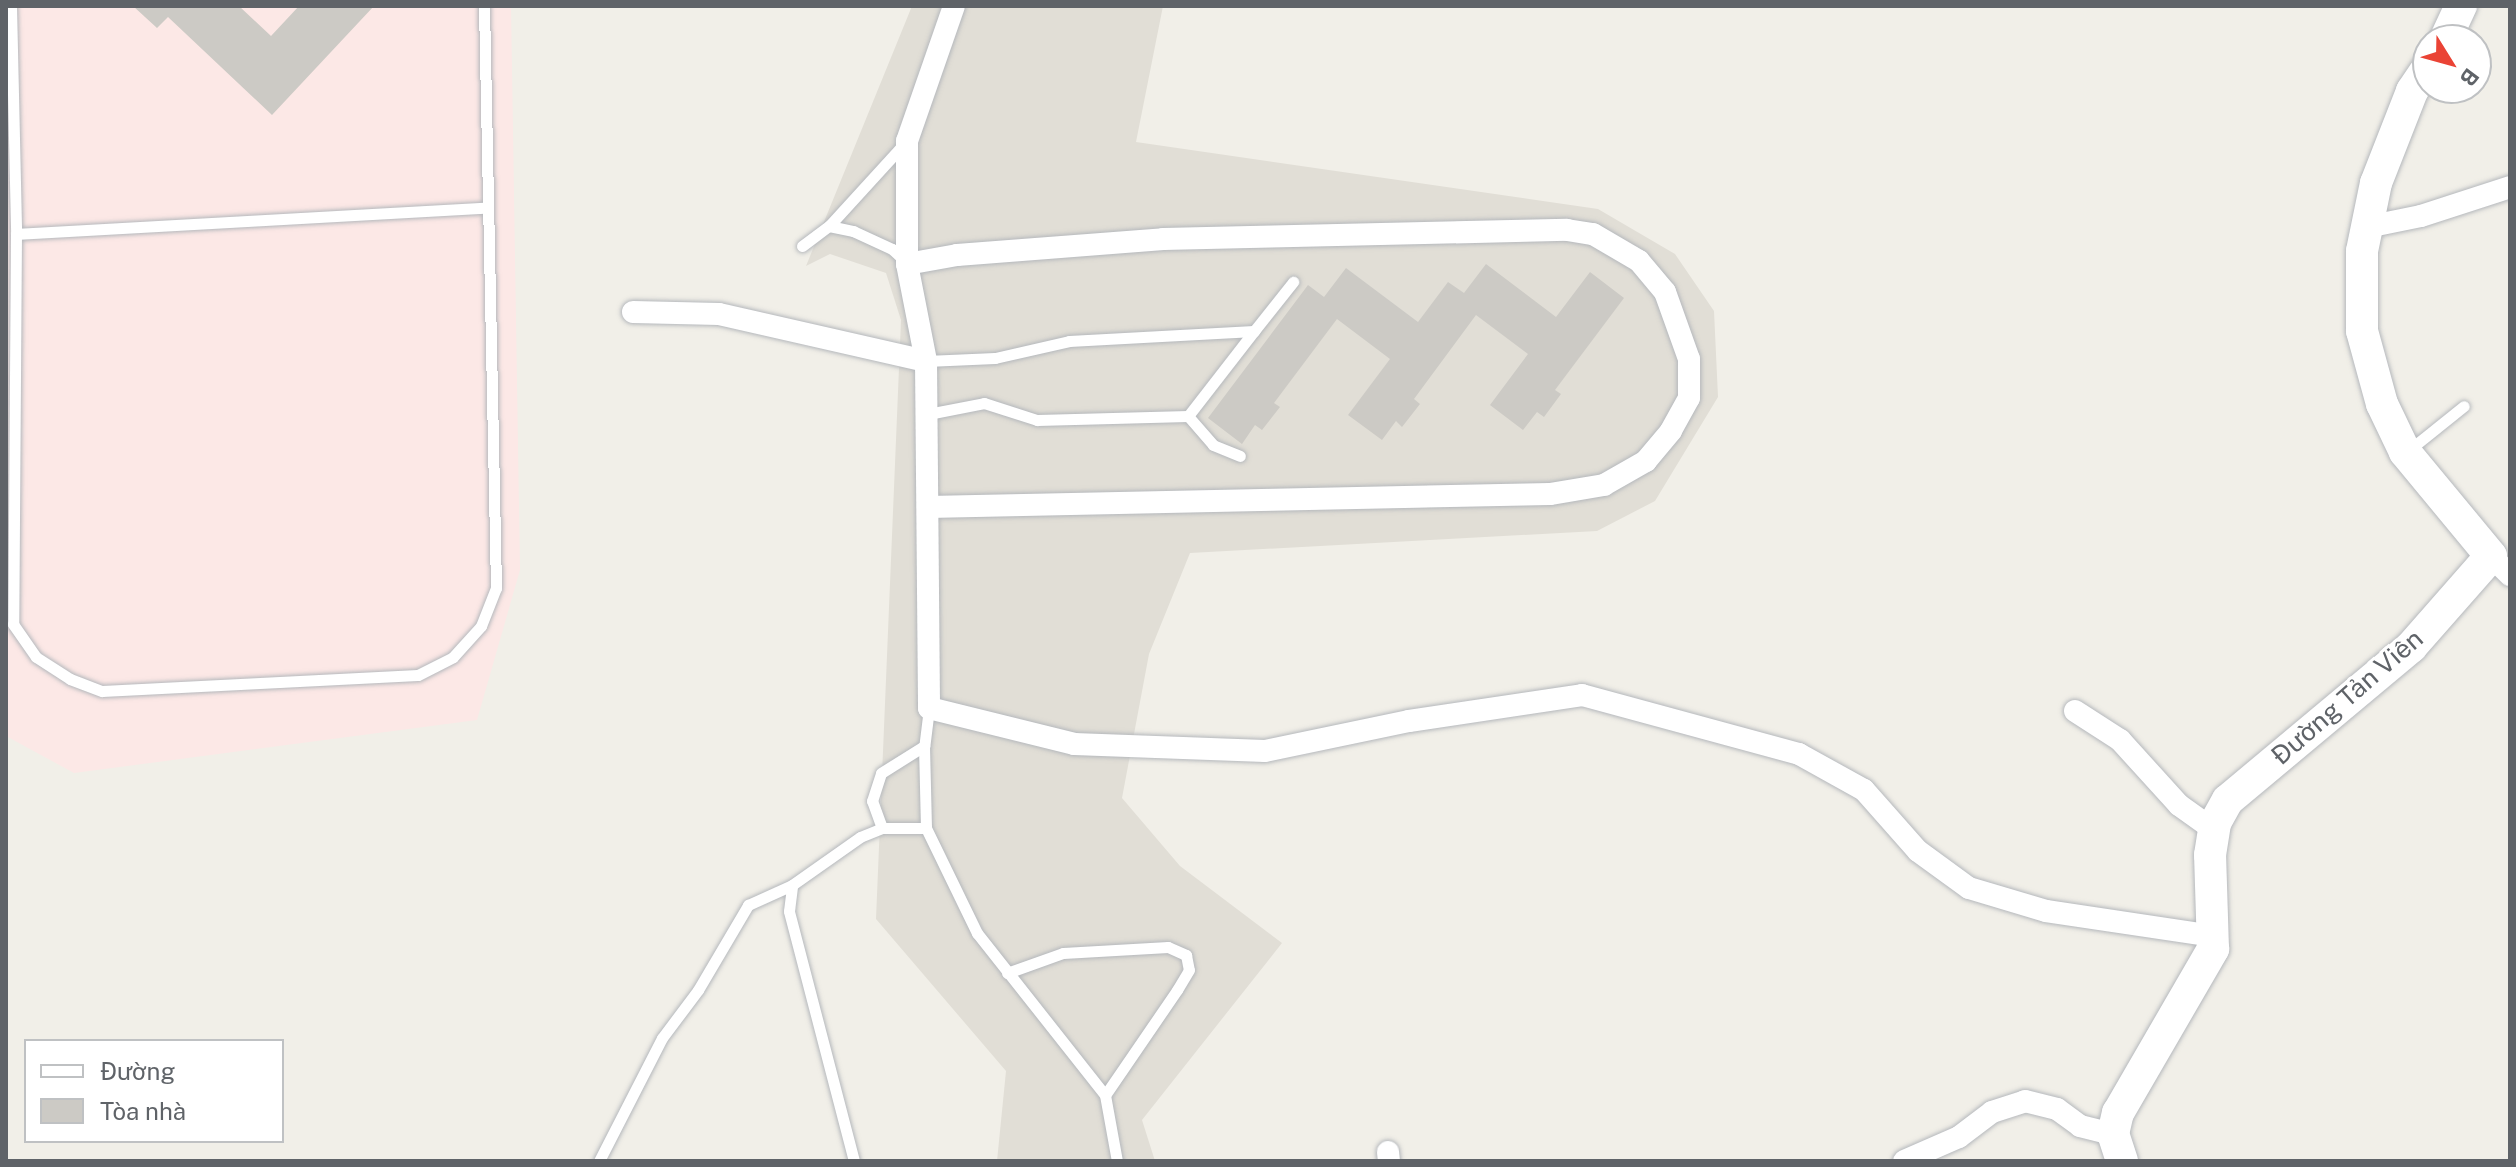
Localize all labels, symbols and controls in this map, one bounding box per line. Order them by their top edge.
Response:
north arrow [2412,24,2492,104]
text: B [2455,63,2484,91]
street label: Đường Tản Viên [2265,623,2429,771]
legend [24,1039,284,1143]
text: Đường [100,1057,175,1085]
text: Tòa nhà [100,1097,186,1125]

